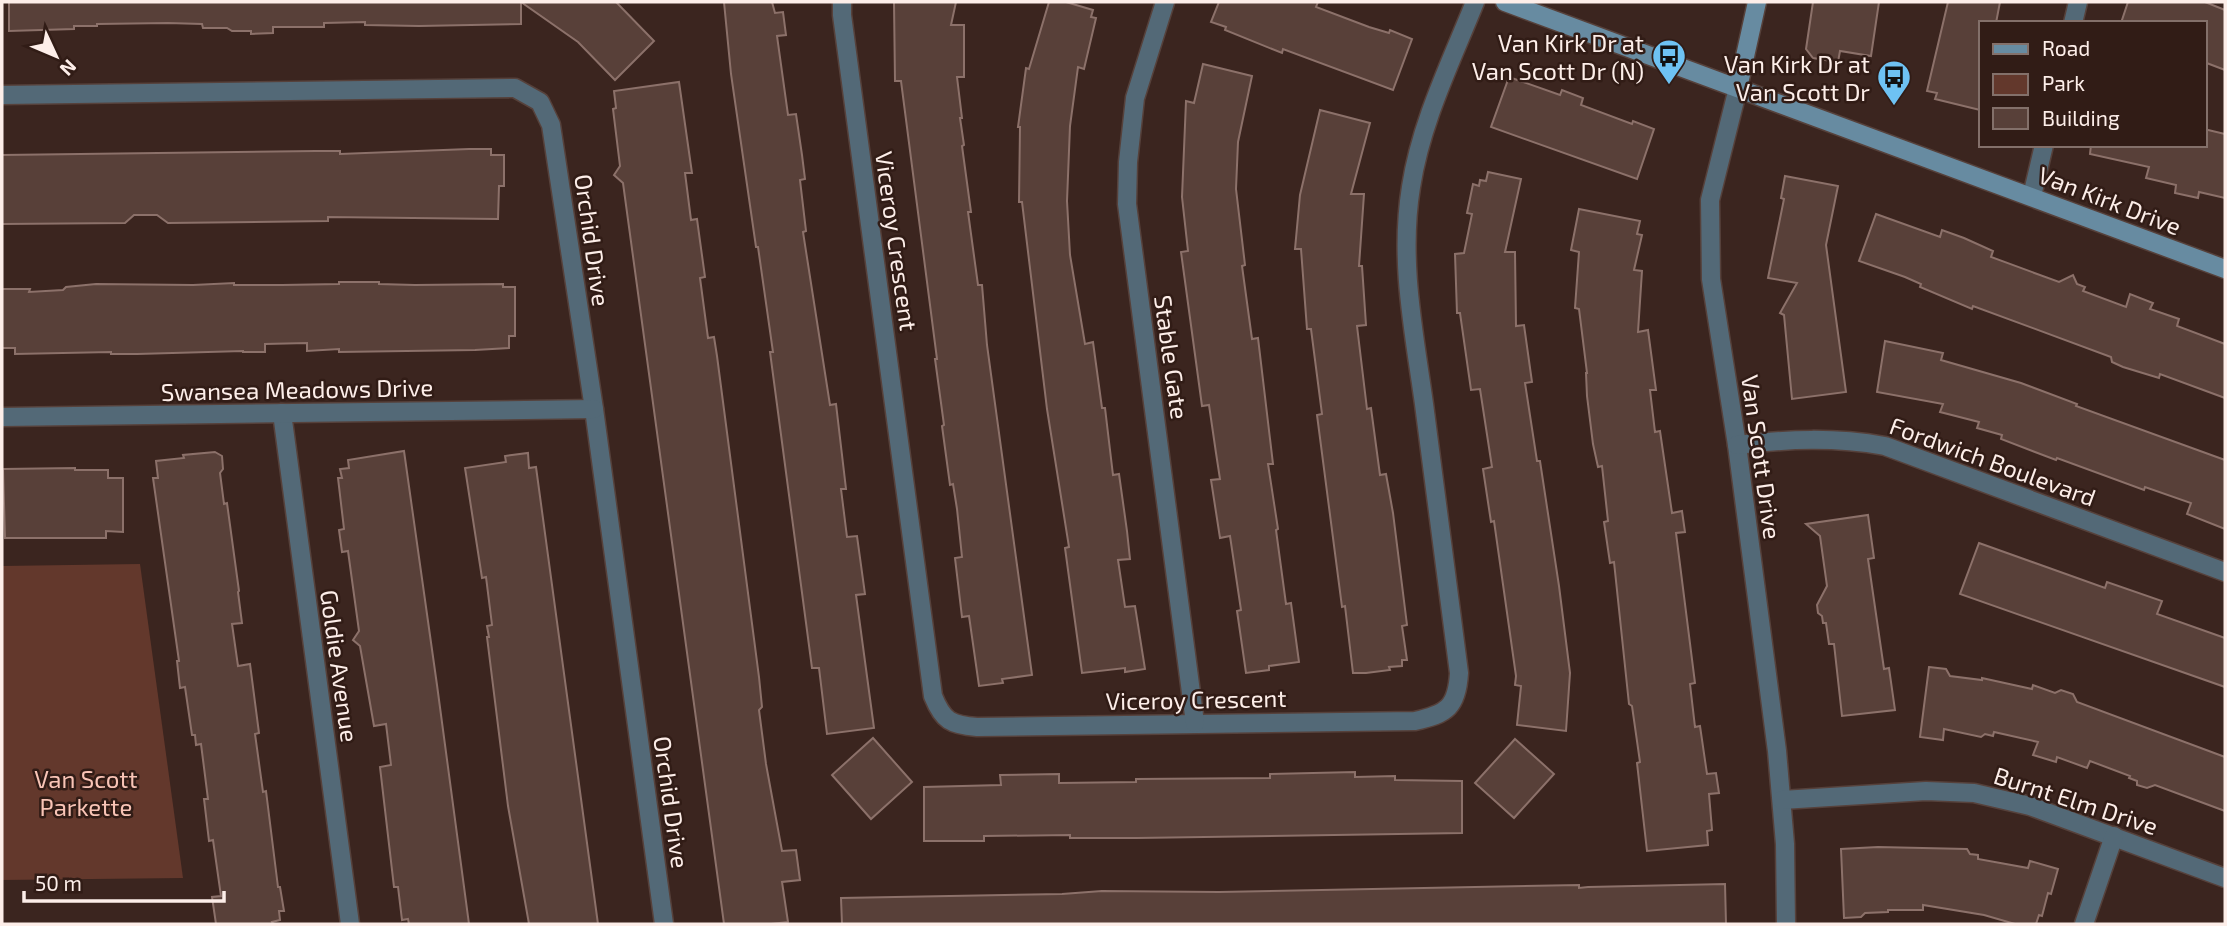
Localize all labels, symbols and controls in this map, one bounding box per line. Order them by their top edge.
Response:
north arrow [21,21,91,91]
legend [1979,21,2206,147]
place label: Van Kirk Dr at Van Scott Dr (N) [1472,28,1644,85]
text: Road [2042,35,2090,60]
bus stop icon: Van Kirk Dr at Van Scott Dr (N) [1650,37,1688,86]
place label: Van Kirk Dr at Van Scott Dr [1724,49,1870,106]
text: N [56,55,82,81]
bus stop icon: Van Kirk Dr at Van Scott Dr [1875,58,1913,107]
text: Park [2042,70,2085,95]
text: Building [2042,105,2120,130]
street label: Viceroy Crescent [870,149,924,333]
street label: Van Kirk Drive [2035,159,2185,241]
street label: Orchid Drive [569,172,617,308]
street label: Stable Gate [1149,293,1195,421]
street label: Swansea Meadows Drive [161,372,433,406]
street label: Van Scott Drive [1736,373,1788,541]
street label: Fordwich Boulevard [1886,410,2100,512]
street label: Goldie Avenue [315,588,365,744]
street label: Viceroy Crescent [1105,683,1287,715]
street label: Orchid Drive [648,734,696,870]
street label: Burnt Elm Drive [1990,760,2162,840]
park label: Van Scott Parkette [34,764,138,821]
scale bar [24,860,224,904]
text: 50 m [35,870,82,895]

